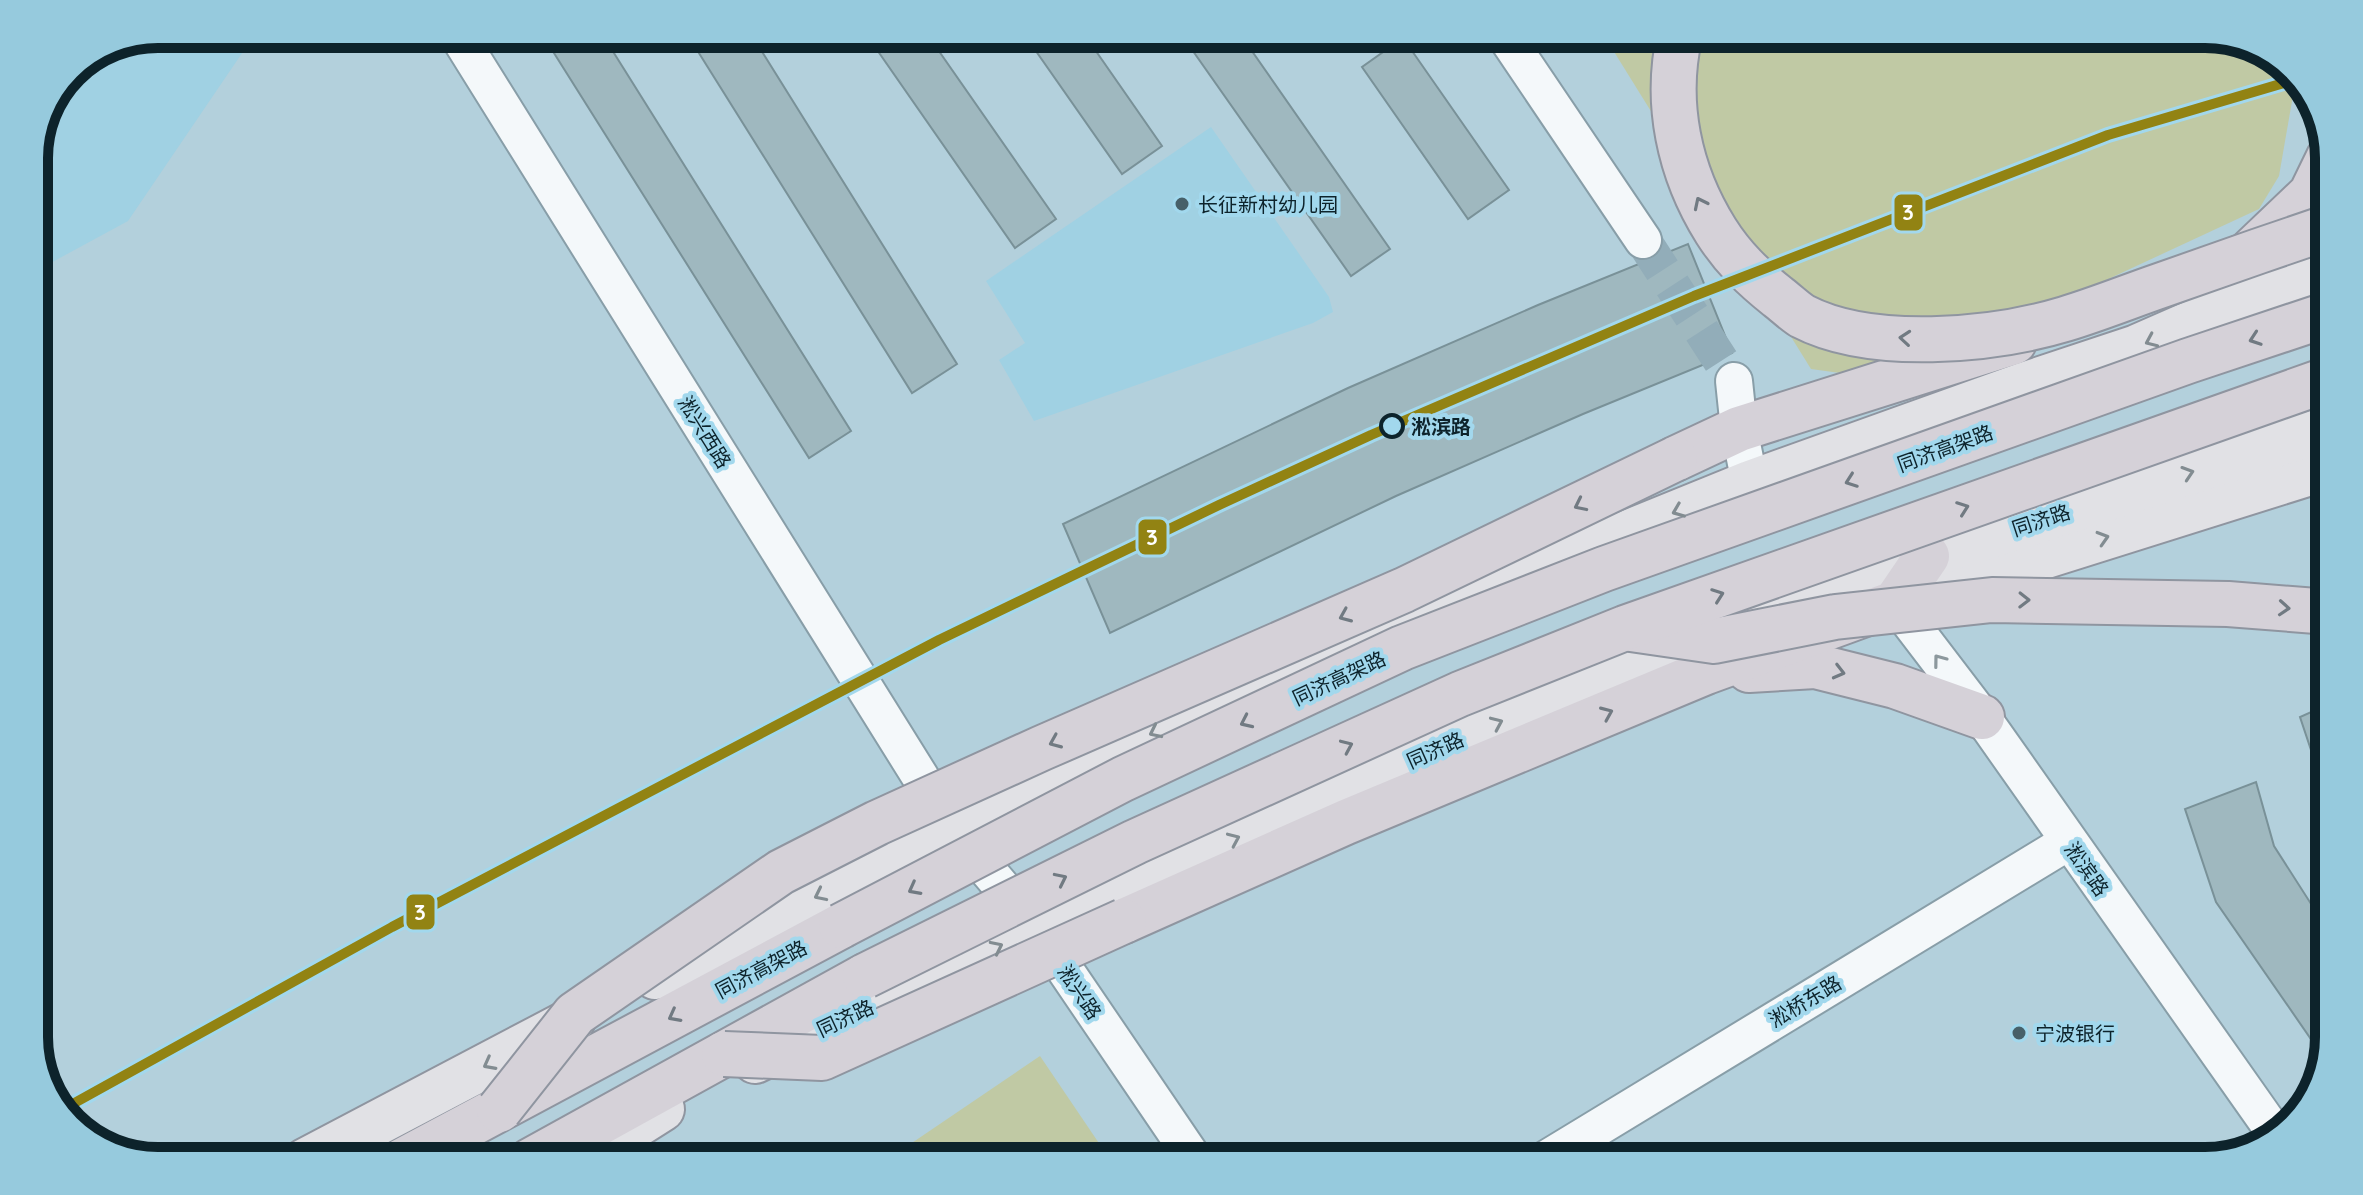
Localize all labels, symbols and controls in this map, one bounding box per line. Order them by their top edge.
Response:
place label: 长征新村幼儿园 [1198,192,1338,217]
line badge: 3 [1893,193,1924,232]
marker: 长征新村幼儿园 [1173,195,1191,213]
one-way arrow [1694,196,1710,211]
text: 3 [1902,198,1914,226]
one-way arrow [2249,329,2263,345]
one-way arrow [1898,330,1911,347]
one-way arrow [2145,332,2160,348]
street label: 淞兴西路 [673,391,737,473]
marker: 淞滨路 [1380,414,1404,438]
place label: 淞滨路 [1411,414,1471,439]
street label: 同济高架路 [1894,419,1996,477]
one-way arrow [2181,466,2195,482]
one-way arrow [1845,471,1859,488]
one-way arrow [1573,495,1588,511]
street label: 同济路 [2009,499,2073,541]
one-way arrow [1955,501,1969,518]
one-way arrow [1672,502,1686,518]
line badge: 3 [1137,518,1168,556]
text: 3 [1146,523,1158,551]
one-way arrow [2095,531,2109,547]
one-way arrow [1710,588,1724,605]
one-way arrow [2018,592,2031,609]
one-way arrow [2278,599,2291,616]
one-way arrow [1338,606,1353,622]
street label: 同济高架路 [1288,646,1390,710]
one-way arrow [1934,654,1948,669]
one-way arrow [1832,663,1846,680]
one-way arrow [1599,707,1613,723]
one-way arrow [1239,712,1254,728]
one-way arrow [1489,716,1503,732]
one-way arrow [1148,722,1163,738]
street label: 同济路 [1403,726,1467,774]
one-way arrow [1049,732,1063,748]
one-way arrow [1339,739,1353,755]
one-way arrow [1226,833,1240,849]
street label: 淞滨路 [2060,837,2114,901]
one-way arrow [1052,873,1067,889]
one-way arrow [907,879,922,894]
one-way arrow [814,885,829,901]
line badge: 3 [405,893,436,931]
text: 3 [414,898,426,926]
street label: 同济高架路 [711,934,811,1004]
one-way arrow [989,941,1004,956]
street label: 淞兴路 [1053,960,1107,1024]
street label: 淞桥东路 [1764,970,1846,1032]
street label: 同济路 [813,994,877,1042]
one-way arrow [667,1006,682,1021]
place label: 宁波银行 [2035,1021,2115,1046]
marker: 宁波银行 [2010,1024,2028,1042]
one-way arrow [482,1054,497,1069]

